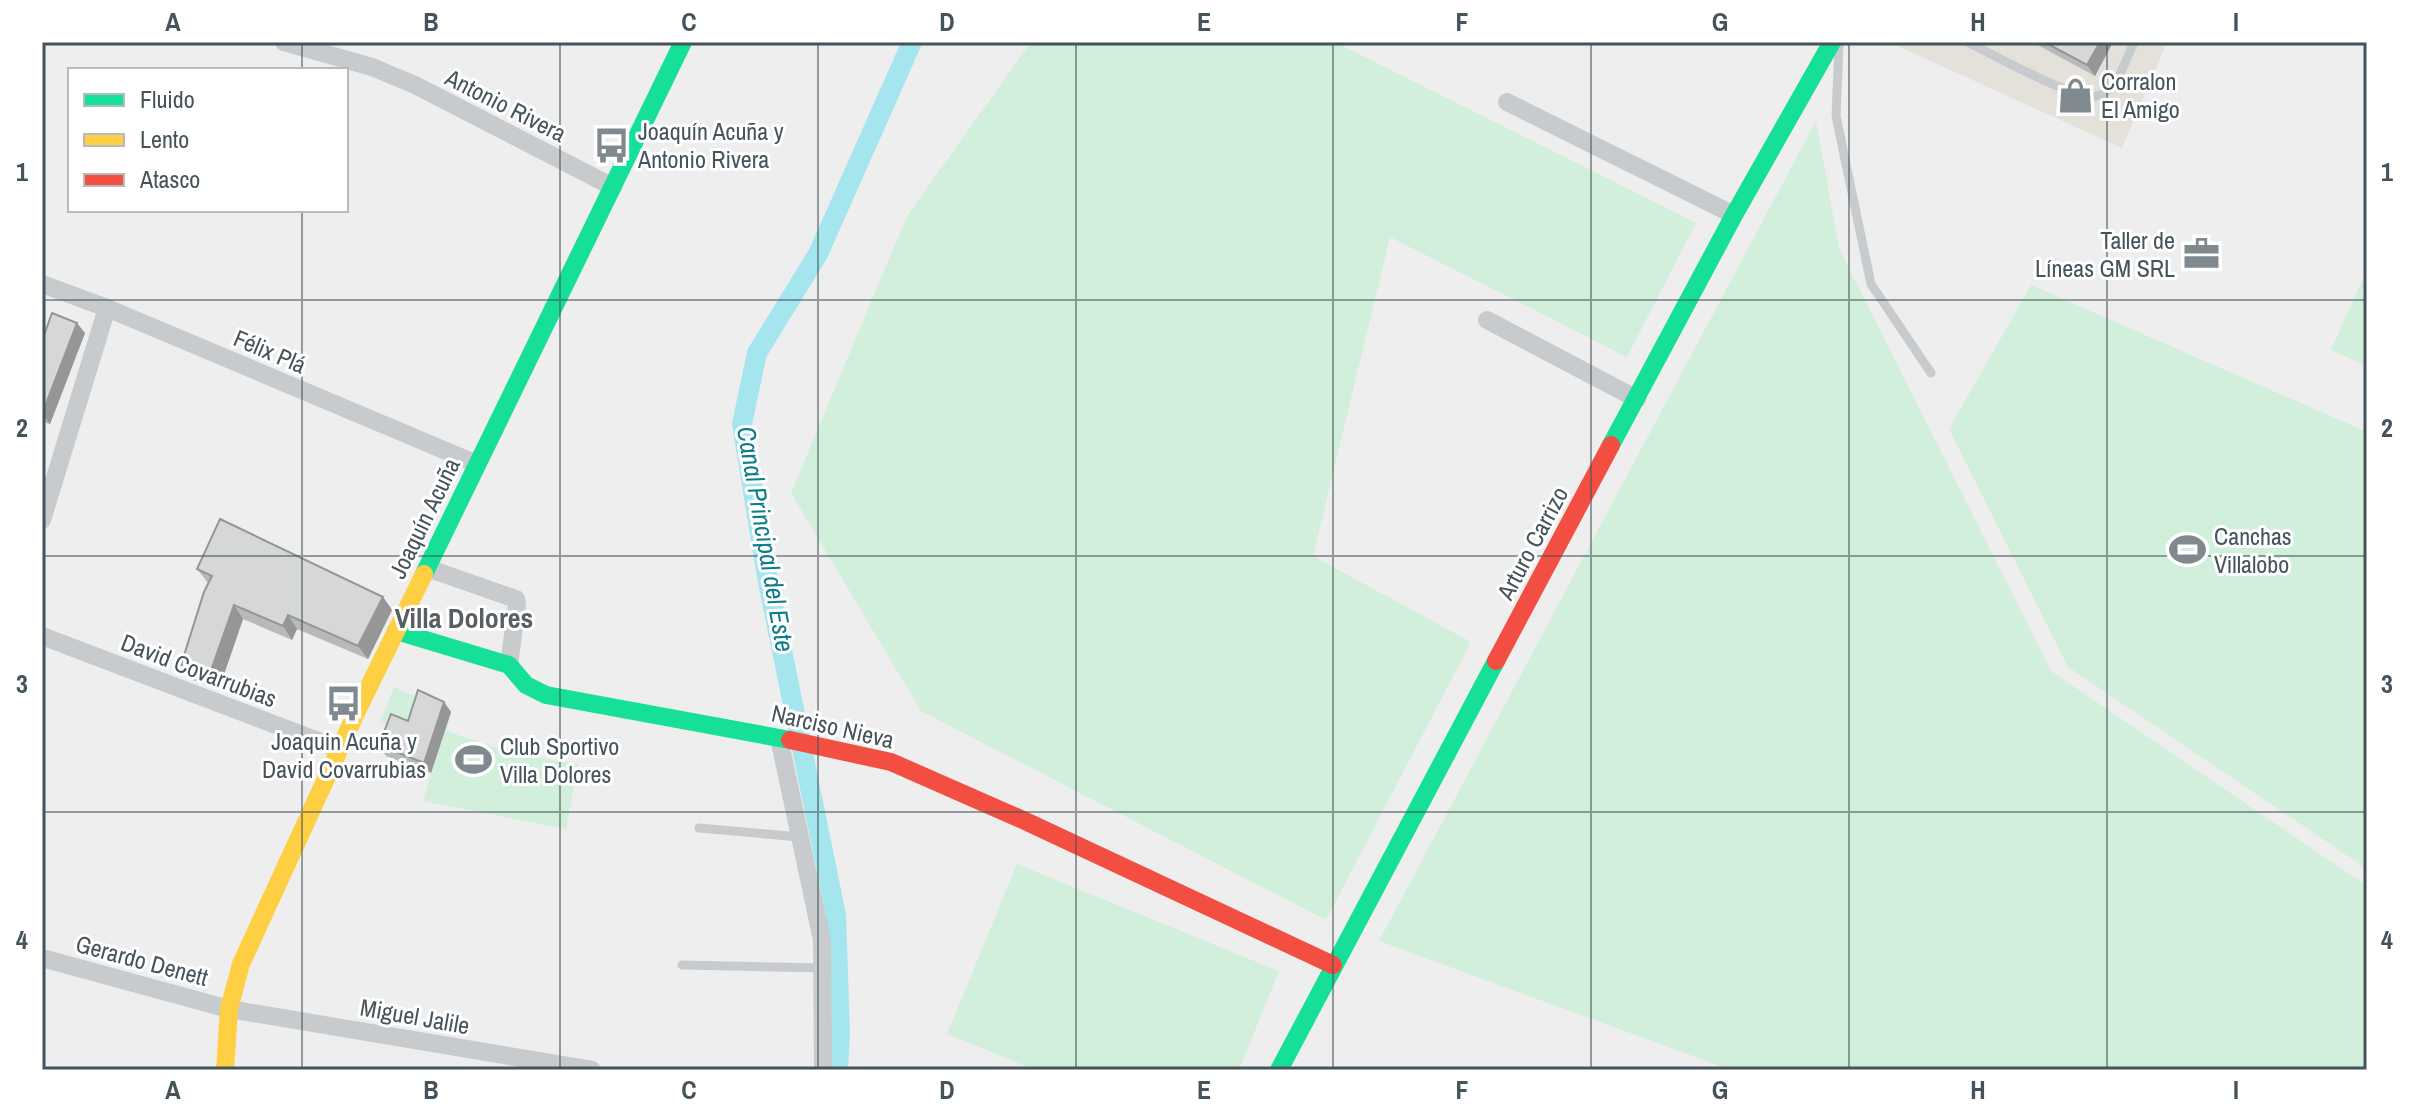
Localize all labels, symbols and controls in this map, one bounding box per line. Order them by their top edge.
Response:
text: A [165,4,181,39]
text: B [423,4,439,39]
text: C [681,4,697,39]
text: D [939,4,955,39]
text: E [1197,4,1211,39]
text: F [1455,4,1469,39]
text: G [1712,4,1728,39]
text: H [1970,4,1986,39]
text: I [2233,4,2239,39]
street label: Antonio Rivera [439,60,572,149]
place label: Corralon El Amigo [2101,65,2180,125]
legend [68,68,348,212]
shop icon: Corralon El Amigo [2056,76,2094,114]
text: Fluido [140,83,195,115]
place label: Joaquín Acuña y Antonio Rivera [637,115,784,175]
text: Lento [140,123,189,155]
bus stop icon: Joaquín Acuña y Antonio Rivera [593,126,631,164]
text: 1 [16,154,28,189]
text: 1 [2381,154,2393,189]
text: Atasco [139,163,200,195]
place label: Taller de Líneas GM SRL [2035,224,2175,284]
office icon: Taller de Líneas GM SRL [2182,235,2220,273]
street label: Félix Plá [229,322,311,381]
text: 2 [16,410,28,445]
text: 2 [2381,410,2393,445]
water label: Canal Principal del Este [729,423,803,655]
street label: Joaquín Acuña [381,452,467,584]
street label: Arturo Carrizo [1488,481,1575,606]
place label: Canchas Villalobo [2214,520,2292,580]
sports icon: Canchas Villalobo [2169,531,2207,569]
district label: Villa Dolores [395,599,533,637]
street label: David Covarrubias [117,626,281,714]
text: 3 [16,666,28,701]
text: 3 [2381,666,2393,701]
bus stop icon: Joaquin Acuña y David Covarrubias [325,685,363,723]
street label: Narciso Nieva [769,696,897,756]
place label: Joaquin Acuña y David Covarrubias [262,725,426,785]
place label: Club Sportivo Villa Dolores [500,730,619,790]
sports icon: Club Sportivo Villa Dolores [455,741,493,779]
text: 4 [16,922,28,957]
text: 4 [2381,922,2393,957]
street label: Gerardo Denett [72,927,212,993]
street label: Miguel Jalile [358,991,472,1041]
text: A [165,1072,181,1107]
text: B [423,1072,439,1107]
text: C [681,1072,697,1107]
text: D [939,1072,955,1107]
text: E [1197,1072,1211,1107]
text: F [1455,1072,1469,1107]
text: G [1712,1072,1728,1107]
text: H [1970,1072,1986,1107]
text: I [2233,1072,2239,1107]

